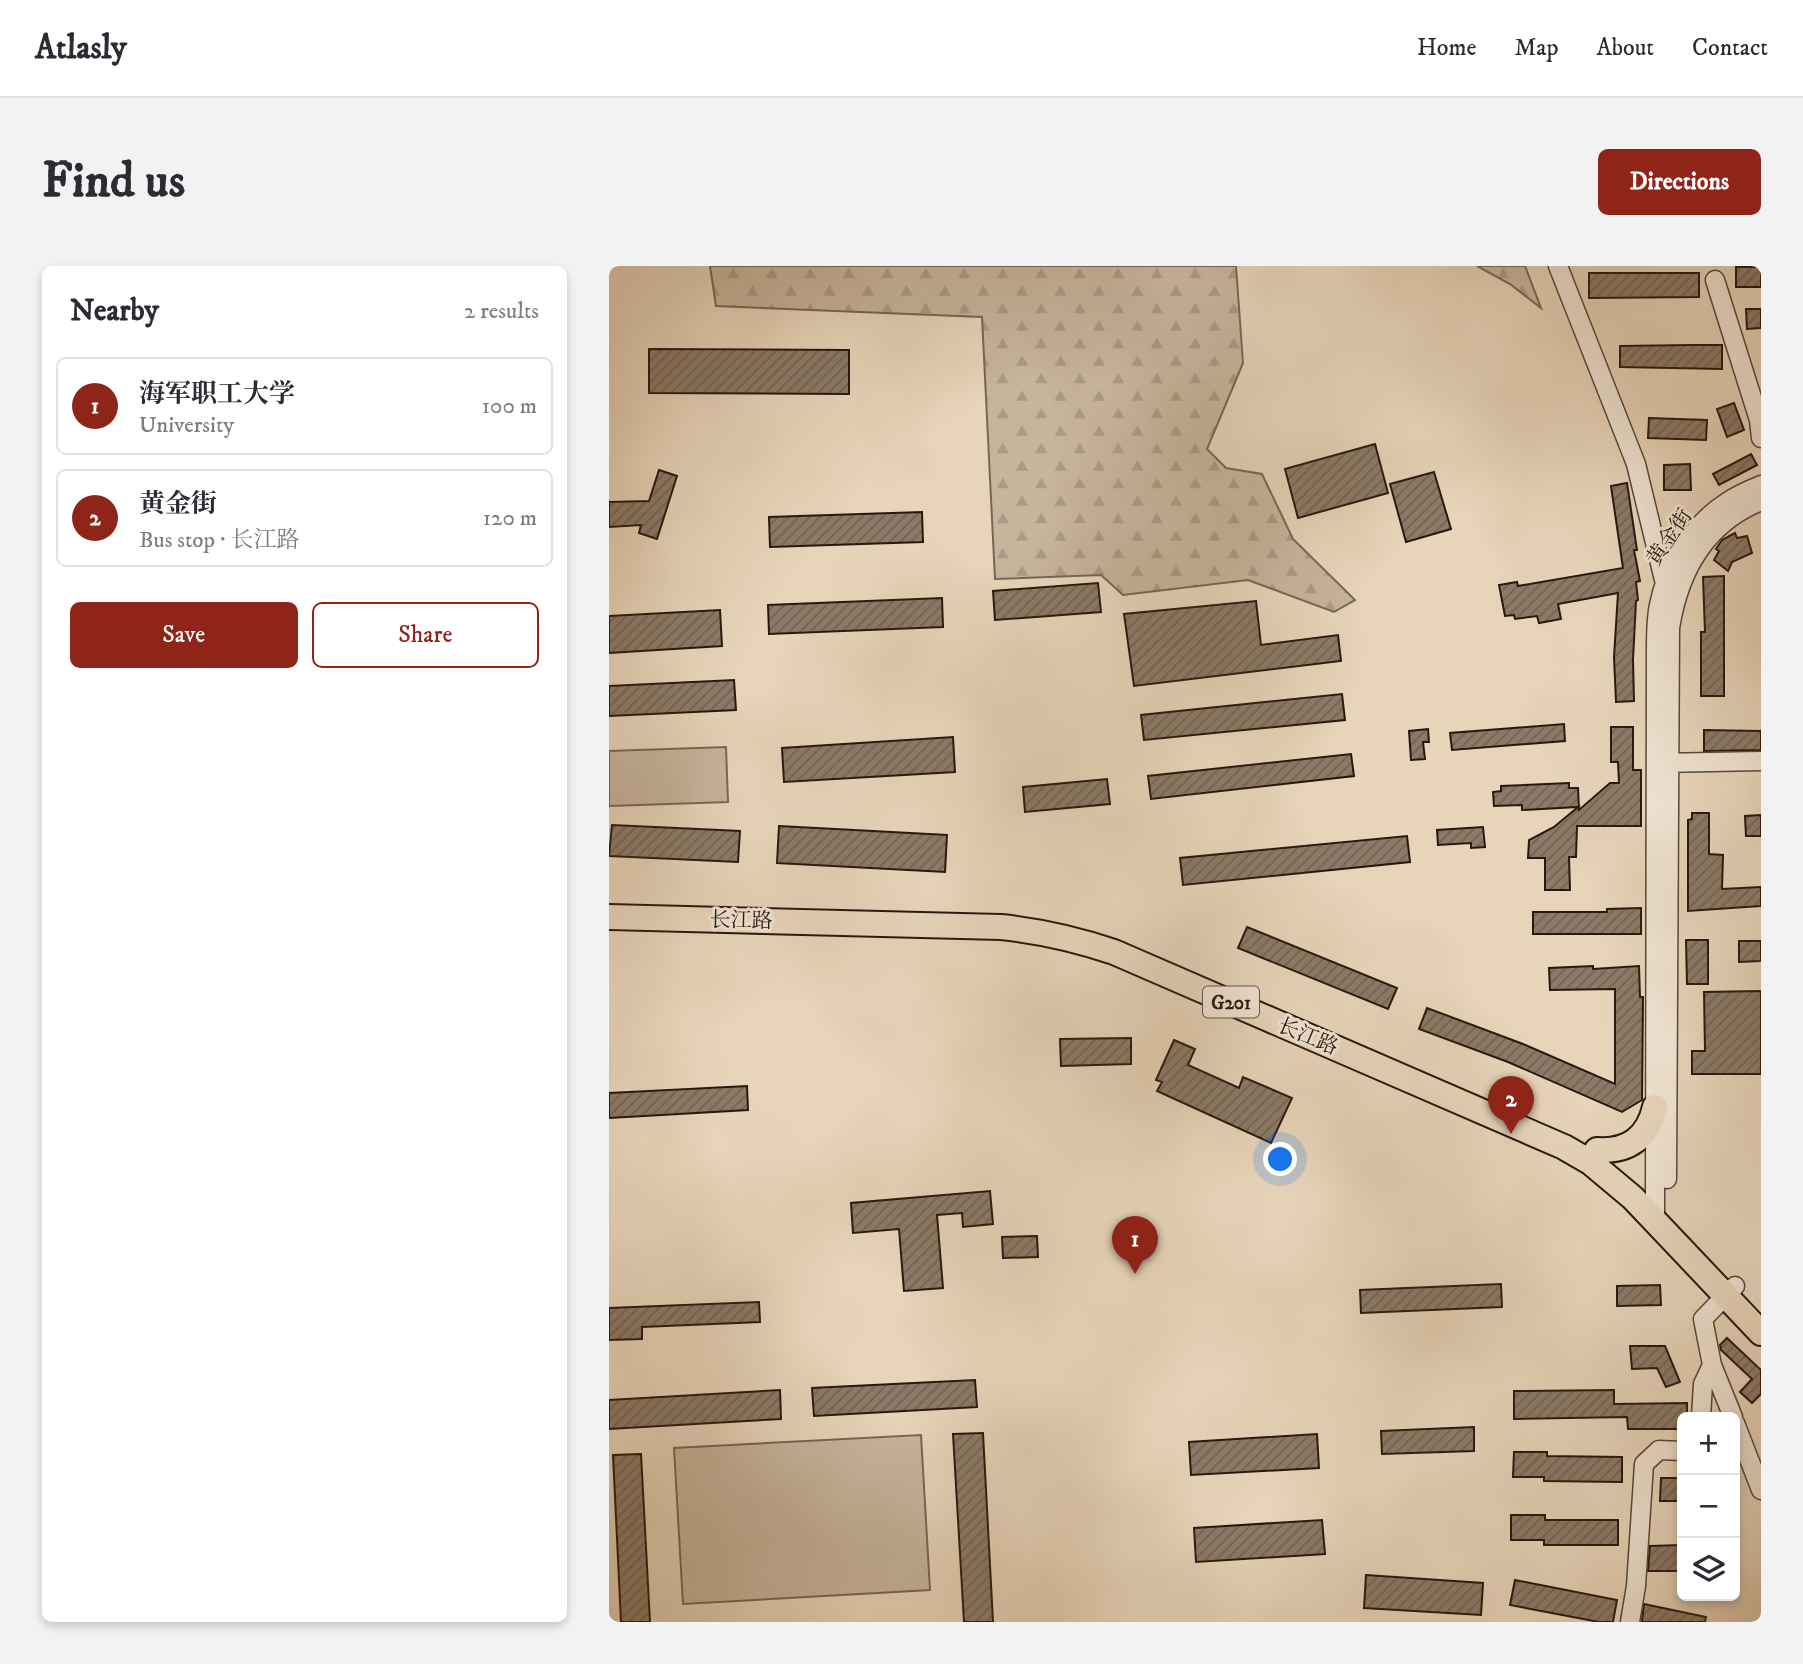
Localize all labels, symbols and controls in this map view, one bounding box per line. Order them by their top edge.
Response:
text: Atlasly [35,28,127,69]
text: Home [1417,33,1476,63]
text: Map [1514,33,1559,63]
text: About [1597,33,1654,63]
text: Contact [1692,33,1768,63]
button: Directions [1598,149,1761,215]
text: Find us [42,151,185,213]
text: Nearby [70,293,159,330]
text: 2 results [464,297,539,326]
text: 海军职工大学 [139,378,295,411]
text: 1 [91,392,99,421]
text: 100 m [482,392,537,421]
text: University [139,411,234,440]
text: 黄金街 [139,488,217,521]
text: 2 [89,504,101,533]
text: 120 m [483,504,537,533]
street label: 黄金街 [1641,504,1698,571]
text: Bus stop · 长江路 [139,526,299,555]
button: Save [70,602,298,668]
button: Share [312,602,539,668]
street label: 长江路 [709,907,773,935]
road number: G201 [1203,986,1259,1017]
street label: 长江路 [1274,1013,1342,1061]
pin: 2 [1488,1076,1534,1134]
your location [1263,1142,1297,1176]
pin: 1 [1112,1216,1158,1274]
map controls [1677,1412,1740,1601]
button: + [1677,1412,1740,1475]
button: − [1677,1475,1740,1538]
button: layers [1677,1538,1740,1601]

